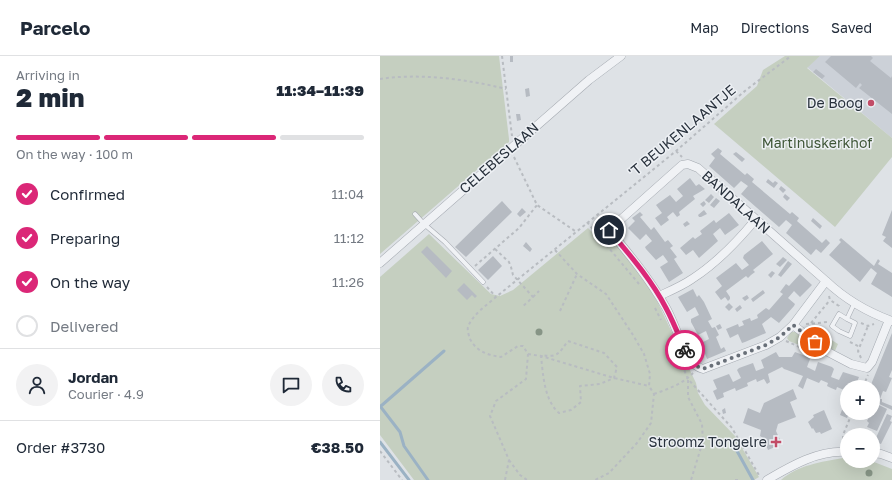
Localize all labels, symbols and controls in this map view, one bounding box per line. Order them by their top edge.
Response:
text: Parcelo [20,16,90,39]
text: Map [690,19,719,36]
text: Directions [741,19,809,36]
text: Saved [831,19,872,36]
text: Arriving in [16,67,80,83]
text: 11:34–11:39 [276,81,364,99]
street label: 'T BEUKENLAANTJE [625,81,739,180]
text: 2 min [16,82,84,113]
place label: De Boog [807,94,863,111]
marker: De Boog [866,98,876,108]
street label: CELEBESLAAN [456,119,542,197]
park label: Martinuskerkhof [762,134,872,151]
text: On the way · 100 m [16,146,133,162]
street label: BANDALAAN [699,167,774,237]
icon: check [16,183,38,205]
text: Confirmed [50,185,125,203]
text: 11:04 [331,186,364,202]
pin [592,213,626,247]
icon: home [598,219,620,241]
icon: check [16,227,38,249]
text: Preparing [50,229,120,247]
text: 11:12 [334,230,364,246]
icon: check [16,271,38,293]
text: On the way [50,273,130,291]
text: 11:26 [332,274,364,290]
text: Delivered [50,317,118,335]
pin [798,325,832,359]
courier [665,330,705,370]
icon: bag [804,331,826,353]
icon: bike [674,339,696,361]
button: person [16,364,58,406]
button: chat [270,364,312,406]
button: phone [322,364,364,406]
text: Jordan [68,368,118,386]
map controls [840,380,880,468]
button: + [840,380,880,420]
text: Courier · 4.9 [68,386,144,402]
button: − [840,428,880,468]
place label: Stroomz Tongelre [648,433,767,450]
marker: Stroomz Tongelre [770,436,782,448]
text: Order #3730 [16,438,105,456]
text: €38.50 [311,438,364,456]

